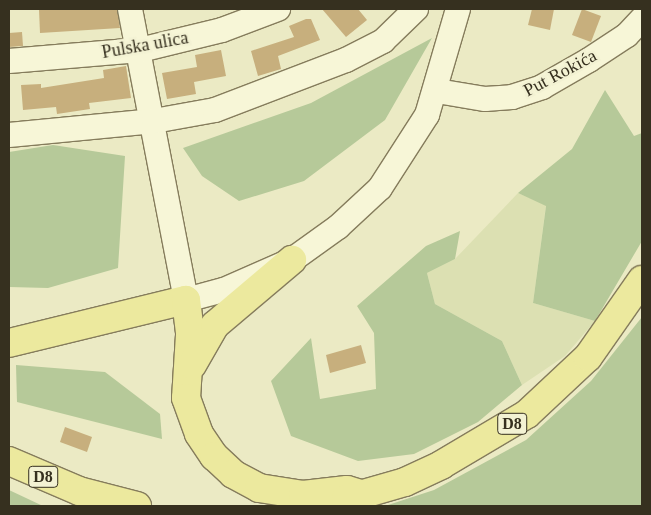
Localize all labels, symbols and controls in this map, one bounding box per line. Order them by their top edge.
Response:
street label: Pulska ulica [100,27,190,63]
street label: Put Rokića [520,45,600,101]
road number: D8 [497,410,527,438]
road number: D8 [28,464,58,491]

